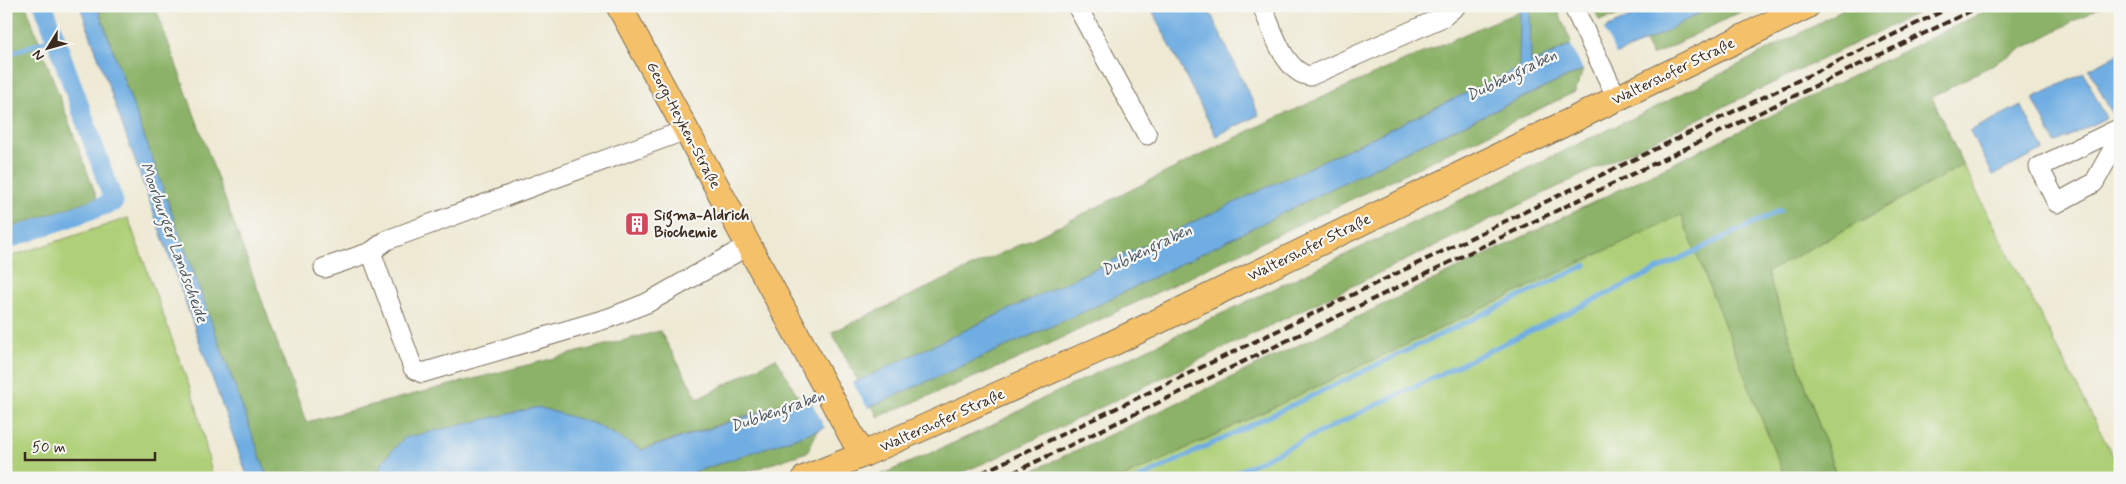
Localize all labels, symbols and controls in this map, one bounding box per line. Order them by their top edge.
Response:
north arrow [22,22,72,72]
street label: Waltershofer Straße [1609,33,1738,110]
water label: Dubbengraben [1463,44,1561,108]
text: N [28,46,48,64]
street label: Georg-Heyken-Straße [640,59,725,193]
water label: Moorburger Landscheide [133,159,213,327]
place label: Sigma-Aldrich Biochemie [654,206,750,243]
street label: Waltershofer Straße [1245,209,1374,286]
building icon: Sigma-Aldrich Biochemie [624,211,650,237]
water label: Dubbengraben [1098,219,1196,283]
street label: Waltershofer Straße [877,384,1008,457]
water label: Dubbengraben [728,385,828,439]
scale bar [25,429,155,461]
text: 50 m [32,438,66,458]

